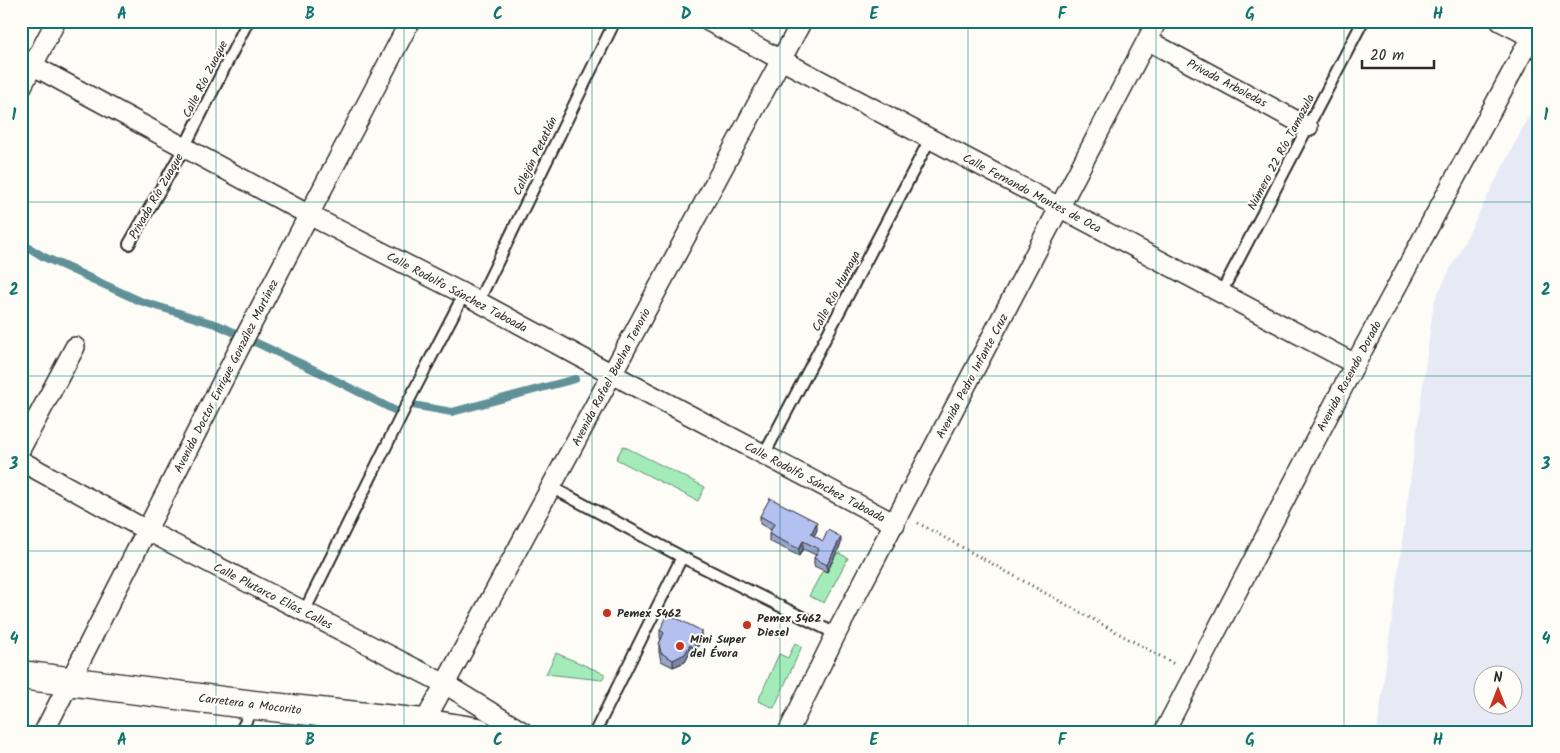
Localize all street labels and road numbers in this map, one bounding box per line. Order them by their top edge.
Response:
street label: Calle Río Zuaque [178,37,233,121]
street label: Privada Arboledas [1183,54,1270,113]
street label: Número 22 Río Tamazula [1243,91,1320,214]
street label: Callejón Petatlán [508,114,563,199]
street label: Privada Río Zuaque [124,149,189,243]
street label: Calle Fernando Montes de Oca [959,149,1105,238]
street label: Calle Rodolfo Sánchez Taboada [383,247,531,338]
street label: Calle Río Humaya [807,247,866,335]
street label: Avenida Doctor Enrique González Martínez [169,276,284,476]
street label: Avenida Rafael Buelna Tenorio [567,305,656,450]
street label: Avenida Pedro Infante Cruz [931,310,1014,442]
street label: Avenida Rosendo Dorado [1312,317,1387,435]
street label: Calle Rodolfo Sánchez Taboada [741,437,889,528]
street label: Calle Plutarco Elías Calles [210,558,336,635]
street label: Carretera a Mocorito [197,689,303,720]

